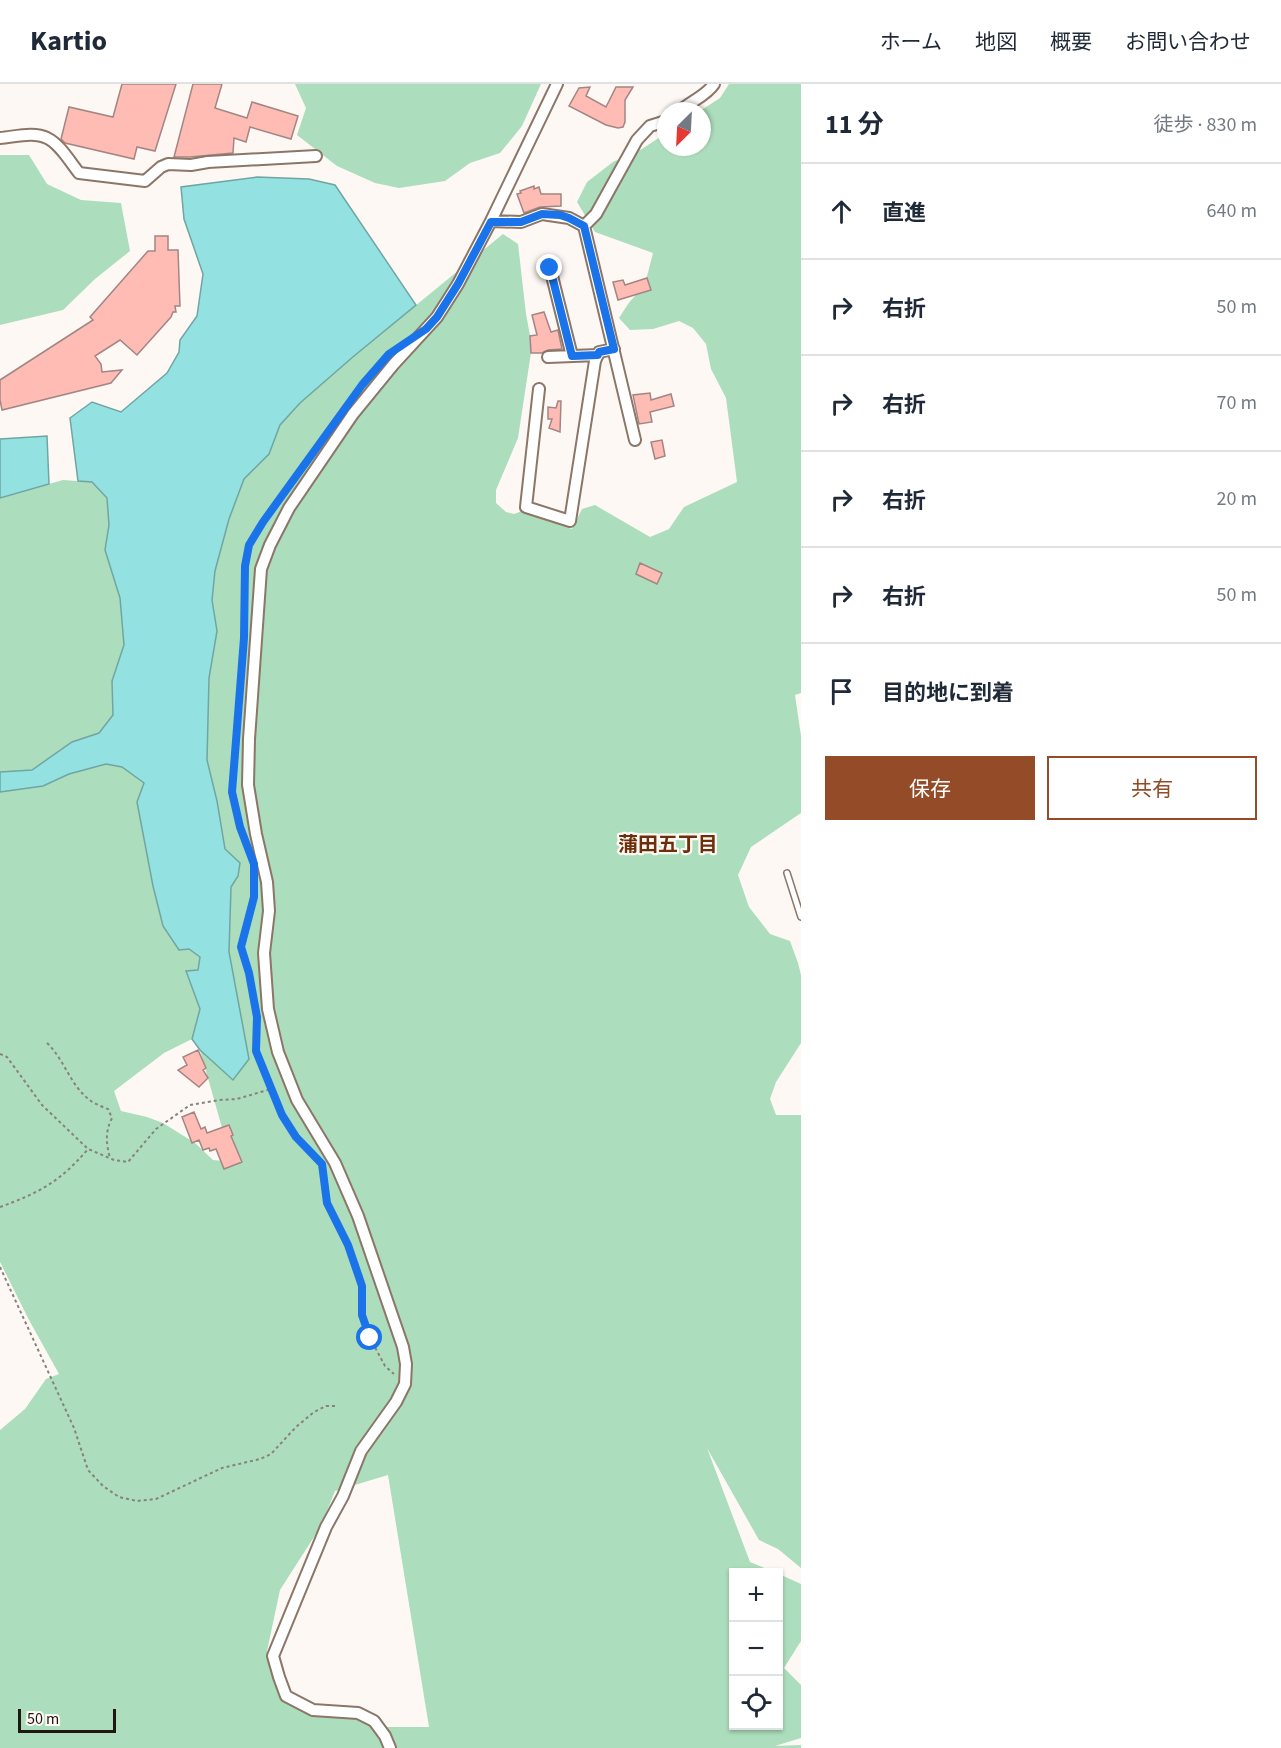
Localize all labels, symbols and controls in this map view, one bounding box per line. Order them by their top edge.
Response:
text: Kartio [30,21,107,61]
text: ホーム [880,27,942,57]
text: 地図 [975,27,1017,57]
text: 概要 [1050,27,1092,57]
text: お問い合わせ [1125,27,1251,57]
north arrow [657,102,711,156]
text: 11 分 [825,106,884,143]
text: 徒歩 · 830 m [1154,111,1257,139]
icon: ahead [825,195,858,228]
text: 直進 [882,197,926,229]
text: 640 m [1207,197,1257,225]
route end [536,254,562,280]
icon: right [825,291,858,324]
text: 右折 [882,293,926,325]
text: 50 m [1217,293,1257,321]
icon: right [825,387,858,420]
text: 右折 [882,389,926,421]
text: 70 m [1217,389,1257,417]
icon: right [825,483,858,516]
text: 右折 [882,485,926,517]
text: 20 m [1217,485,1257,513]
icon: right [825,579,858,612]
text: 右折 [882,581,926,613]
text: 50 m [1217,581,1257,609]
icon: arrive [825,675,858,708]
text: 目的地に到着 [882,677,1014,709]
button: 保存 [825,756,1035,820]
button: 共有 [1047,756,1257,820]
district label: 蒲田五丁目 [618,831,718,859]
route start [356,1324,382,1350]
map controls [729,1568,783,1730]
button: + [729,1568,783,1622]
button: − [729,1622,783,1676]
button: locate [729,1676,783,1730]
scale bar [18,1706,116,1734]
text: 50 m [27,1708,59,1730]

